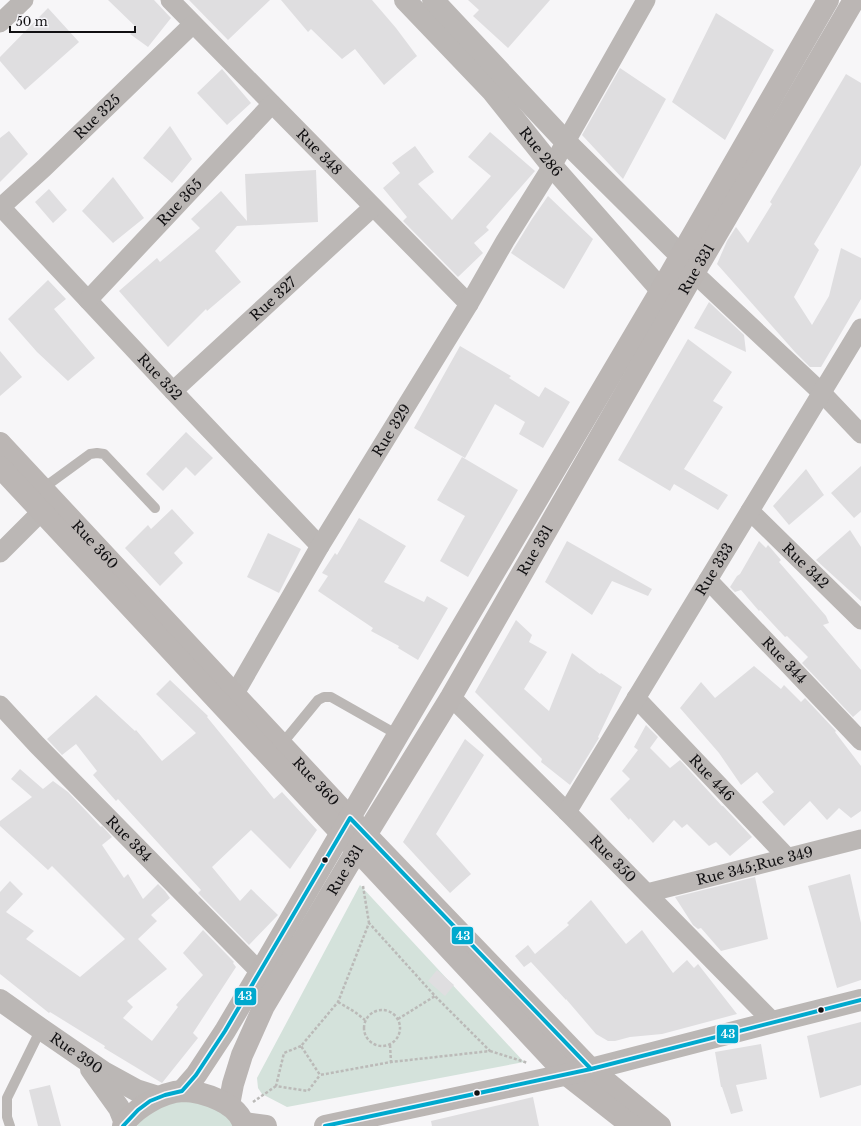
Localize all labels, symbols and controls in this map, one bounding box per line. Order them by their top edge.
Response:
scale bar [10,8,135,34]
text: 50 m [16,14,48,29]
street label: Rue 325 [70,90,124,143]
street label: Rue 286 [515,123,566,180]
street label: Rue 348 [293,125,346,179]
street label: Rue 365 [153,175,206,230]
street label: Rue 331 [675,240,718,298]
street label: Rue 327 [246,272,301,325]
street label: Rue 352 [134,350,186,404]
street label: Rue 329 [368,400,414,460]
street label: Rue 360 [68,516,122,573]
street label: Rue 331 [513,521,557,579]
street label: Rue 342 [779,539,833,592]
street label: Rue 333 [692,540,737,599]
street label: Rue 344 [758,633,811,688]
street label: Rue 446 [685,751,738,805]
street label: Rue 360 [289,753,343,810]
street label: Rue 384 [102,812,156,866]
street label: Rue 350 [586,831,640,886]
street label: Rue 331 [323,841,367,898]
street label: Rue 345;Rue 349 [694,842,815,889]
unlabelled marker [320,855,330,865]
line badge: 43 [451,926,474,945]
text: 43 [456,929,470,943]
line badge: 43 [234,987,257,1006]
text: 43 [238,989,252,1003]
unlabelled marker [816,1005,826,1015]
line badge: 43 [716,1024,739,1044]
text: 43 [721,1027,735,1041]
street label: Rue 390 [46,1029,106,1078]
unlabelled marker [472,1088,482,1098]

